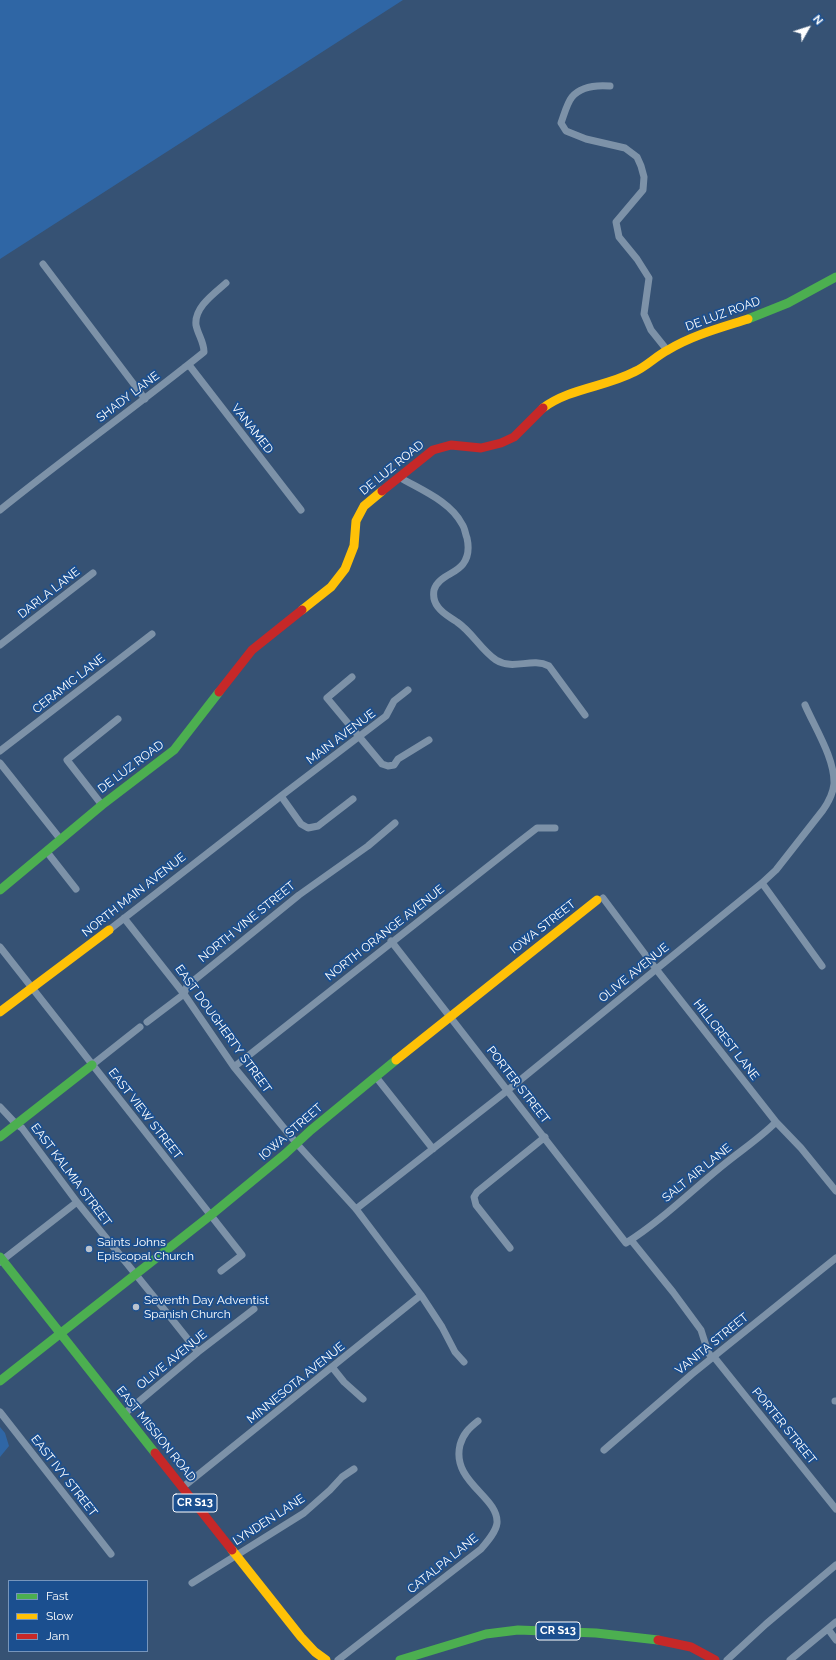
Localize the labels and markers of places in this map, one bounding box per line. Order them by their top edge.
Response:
place label: Saints Johns Episcopal Church [97,1235,194,1263]
marker: Saints Johns Episcopal Church [84,1244,94,1254]
place label: Seventh Day Adventist Spanish Church [144,1293,269,1321]
marker: Seventh Day Adventist Spanish Church [131,1302,141,1312]

